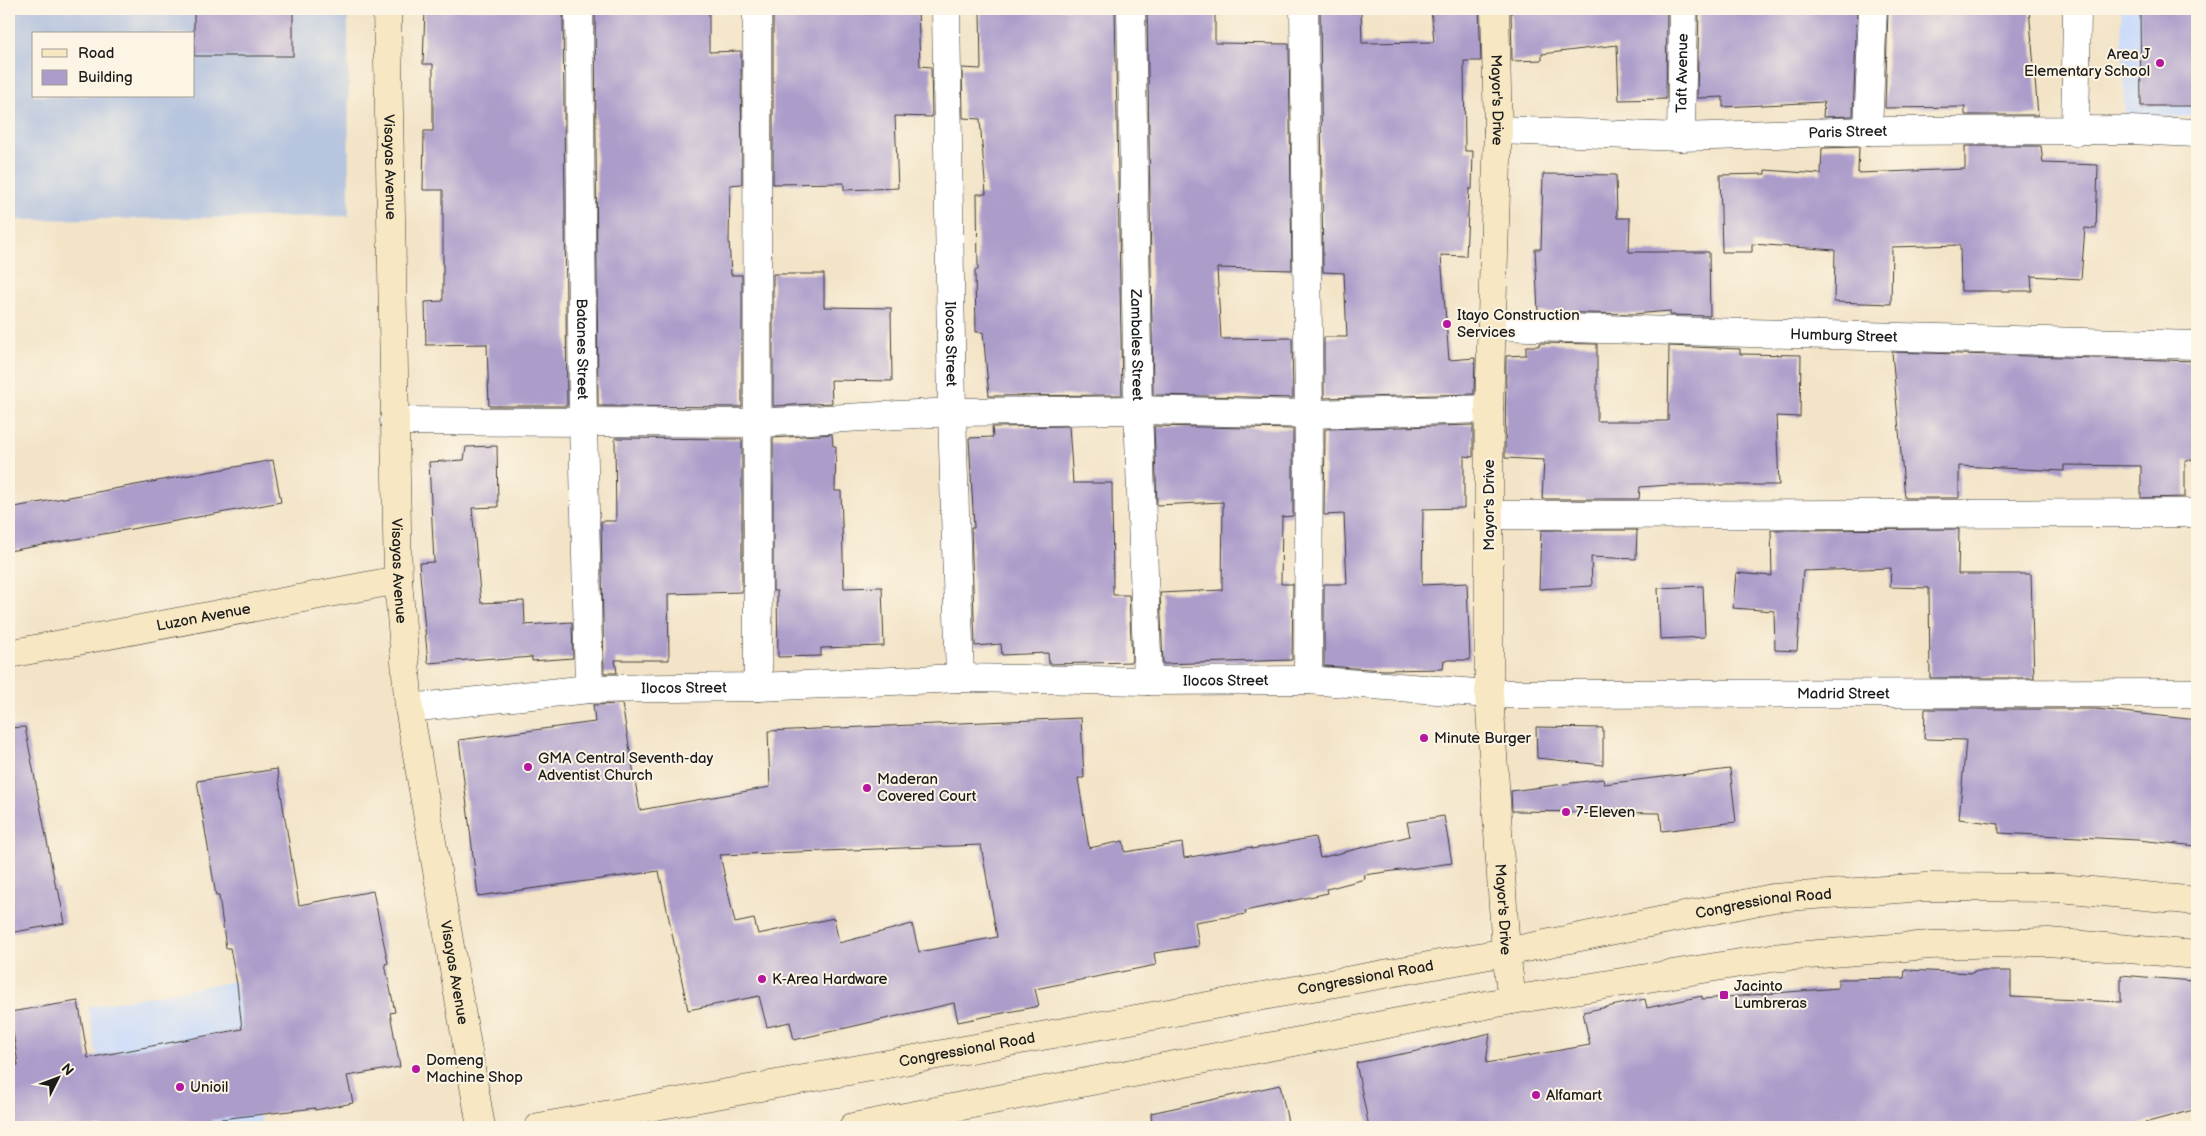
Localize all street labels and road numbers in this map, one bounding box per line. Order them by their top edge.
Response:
street label: Taft Avenue [1672,33,1693,113]
street label: Mayor's Drive [1486,54,1507,146]
street label: Visayas Avenue [379,114,400,220]
street label: Paris Street [1808,122,1888,143]
street label: Zambales Street [1126,288,1147,401]
street label: Batanes Street [572,298,592,400]
street label: Ilocos Street [940,301,961,387]
street label: Humburg Street [1790,325,1898,347]
street label: Mayor's Drive [1480,459,1499,551]
street label: Visayas Avenue [387,518,411,624]
street label: Luzon Avenue [155,599,252,636]
street label: Ilocos Street [1183,671,1269,691]
street label: Ilocos Street [641,678,727,698]
street label: Madrid Street [1797,684,1890,704]
street label: Mayor's Drive [1490,863,1515,956]
street label: Congressional Road [1694,885,1832,923]
street label: Visayas Avenue [436,919,472,1026]
street label: Congressional Road [1296,956,1435,1000]
street label: Congressional Road [898,1028,1037,1072]

